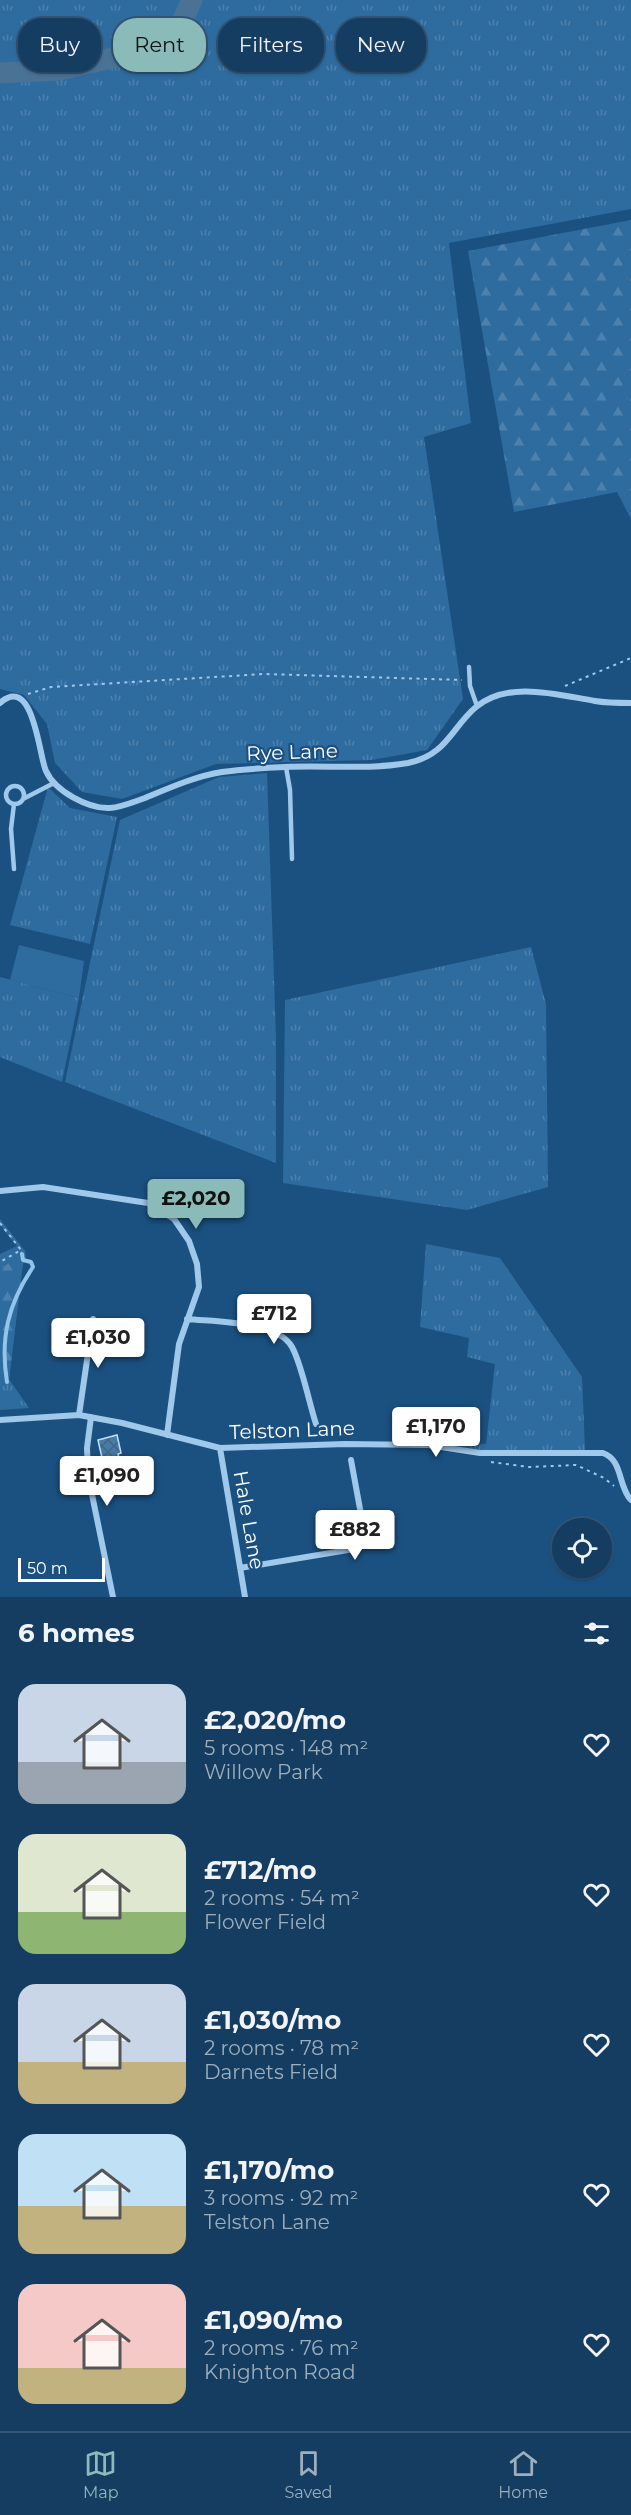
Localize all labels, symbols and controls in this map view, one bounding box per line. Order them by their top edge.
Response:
chip: Buy [18,18,101,72]
chip: Rent [113,18,206,72]
chip: Filters [218,18,324,72]
chip: New [336,18,426,72]
street label: Rye Lane [246,738,338,766]
pin: £2,020 [147,1179,245,1230]
text: £2,020 [161,1186,231,1210]
pin: £712 [238,1294,310,1345]
text: £712 [251,1301,297,1325]
pin: £1,030 [49,1318,147,1369]
text: £1,030 [65,1325,131,1349]
pin: £1,170 [387,1407,485,1458]
text: £1,170 [406,1414,466,1438]
street label: Telston Lane [229,1416,355,1444]
pin: £1,090 [58,1456,156,1507]
text: £1,090 [74,1463,140,1487]
street label: Hale Lane [229,1469,269,1571]
pin: £882 [319,1510,391,1561]
text: £882 [330,1517,380,1541]
map controls [552,1518,612,1578]
button: locate [552,1518,612,1578]
scale bar [18,1555,105,1582]
text: 50 m [27,1559,68,1578]
text: 6 homes [18,1617,135,1649]
icon: filters [580,1617,613,1650]
text: £2,020/mo [204,1704,346,1736]
icon: home [66,1708,138,1780]
icon: heart [580,1728,613,1761]
text: 5 rooms · 148 m² [204,1736,368,1760]
text: Willow Park [204,1760,323,1784]
text: £712/mo [204,1854,317,1886]
icon: home [66,1858,138,1930]
icon: heart [580,1878,613,1911]
text: 2 rooms · 54 m² [204,1886,360,1910]
text: Flower Field [204,1910,326,1934]
text: £1,030/mo [204,2004,341,2036]
icon: home [66,2008,138,2080]
icon: heart [580,2028,613,2061]
text: 2 rooms · 78 m² [204,2036,359,2060]
text: Darnets Field [204,2060,338,2084]
text: £1,170/mo [204,2154,334,2186]
icon: home [66,2158,138,2230]
icon: heart [580,2178,613,2211]
text: 3 rooms · 92 m² [204,2186,358,2210]
text: Telston Lane [204,2210,330,2234]
text: £1,090/mo [204,2304,343,2336]
icon: home [66,2308,138,2380]
icon: heart [580,2328,613,2361]
text: 2 rooms · 76 m² [204,2336,359,2360]
text: Knighton Road [204,2360,355,2384]
tab: Map [83,2447,119,2502]
tab: Saved [284,2447,332,2502]
tab: Home [498,2447,548,2502]

